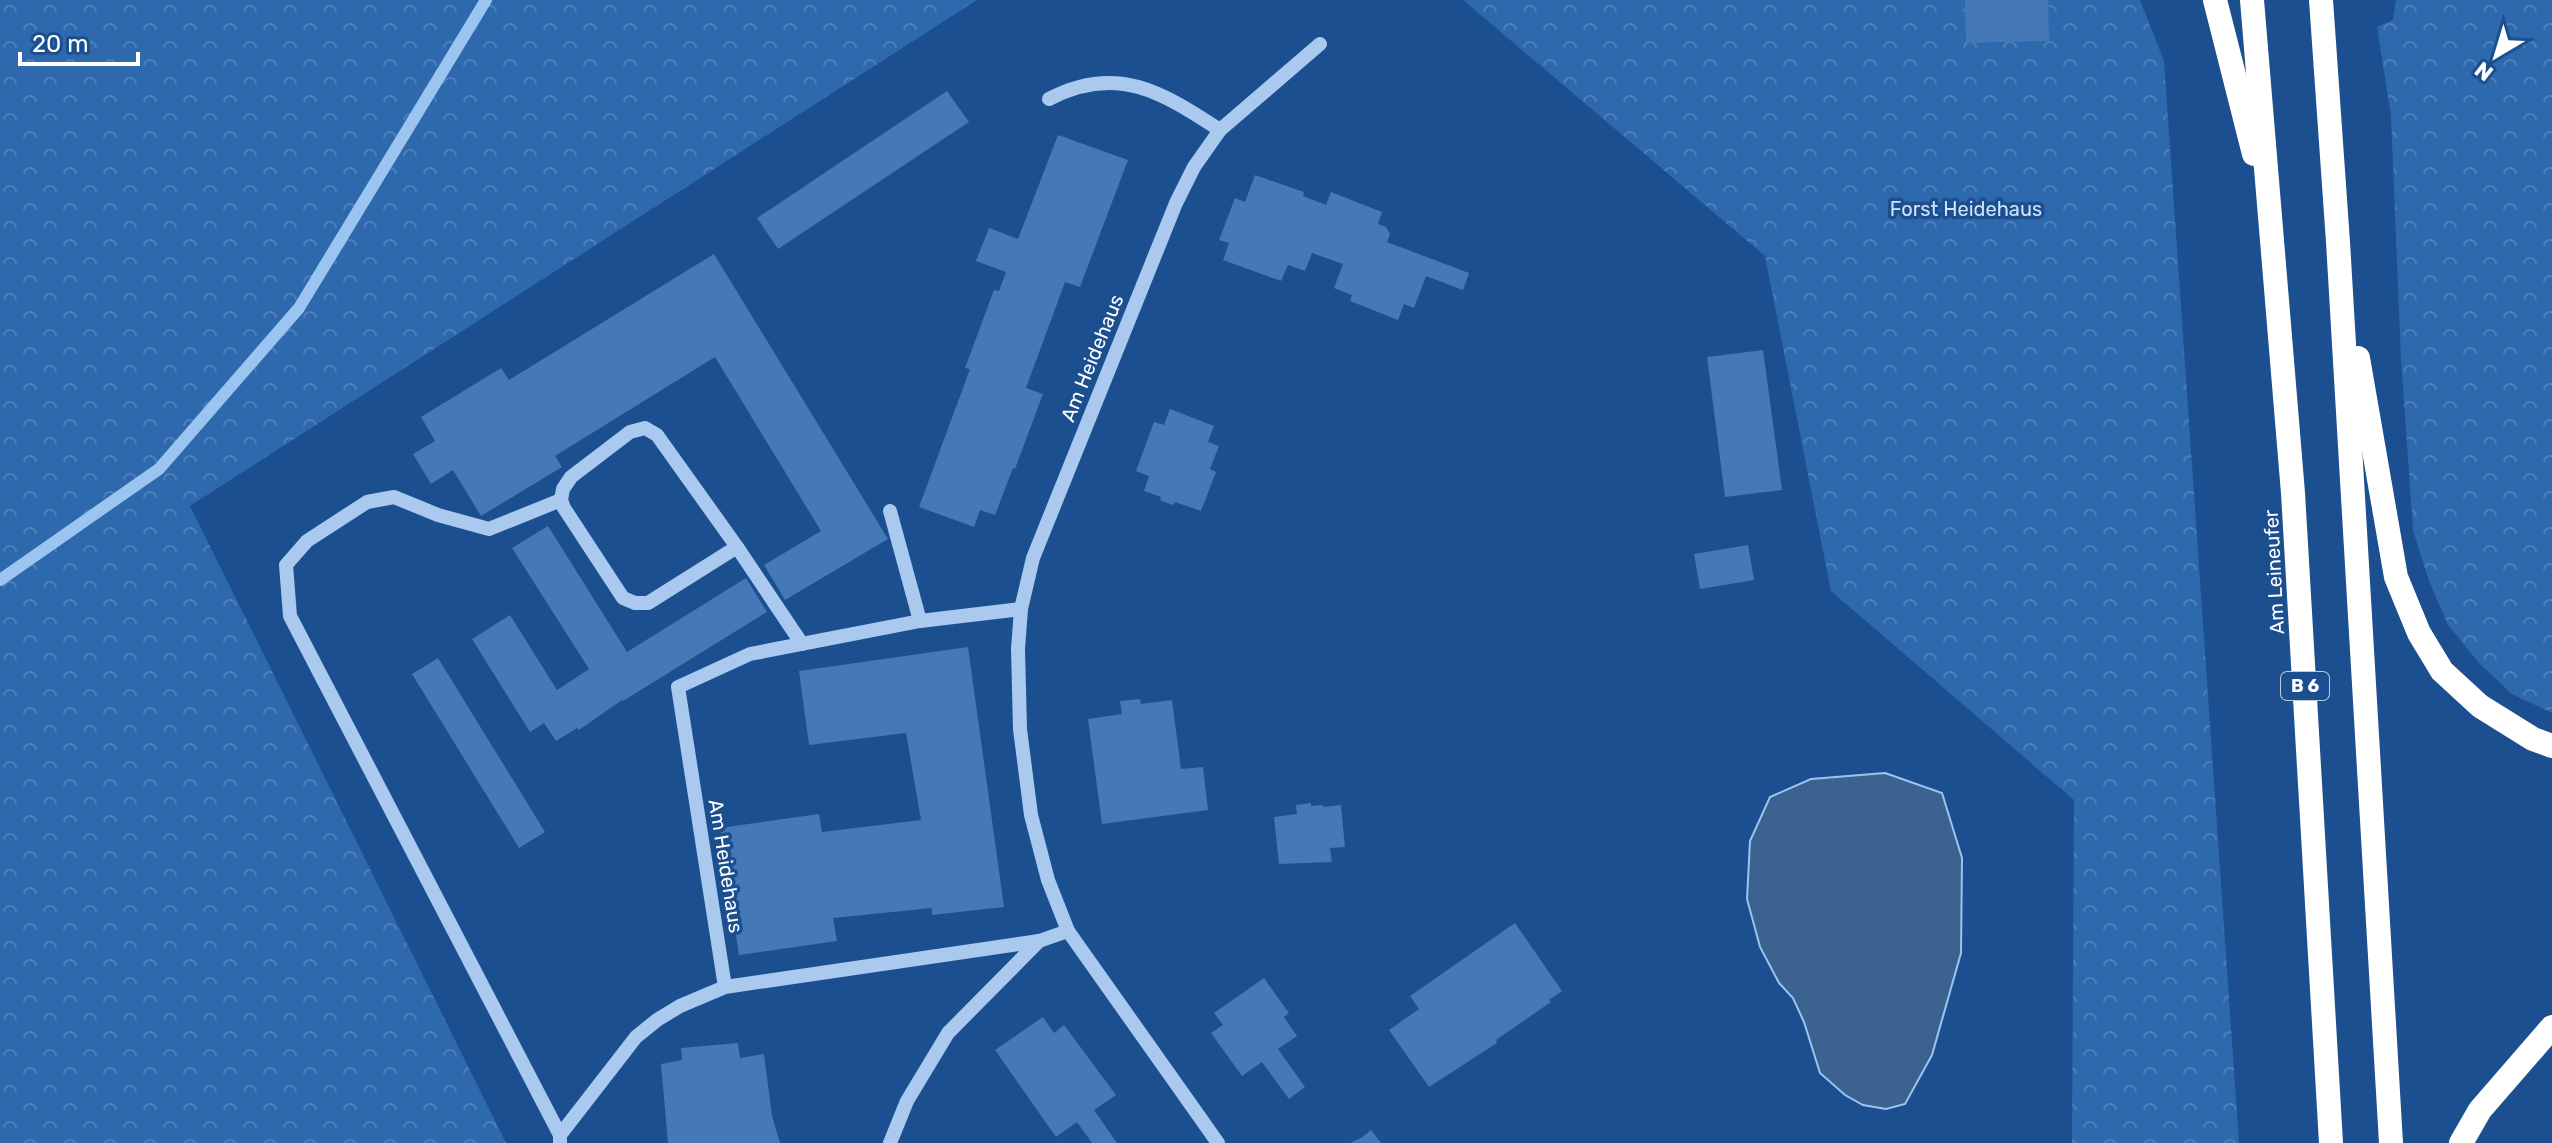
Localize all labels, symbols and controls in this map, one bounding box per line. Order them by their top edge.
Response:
scale bar [20,16,138,66]
north arrow [2456,16,2536,96]
text: 20 m [32,30,89,58]
text: N [2469,56,2499,87]
park label: Forst Heidehaus [1890,197,2042,221]
street label: Am Heidehaus [1056,291,1128,425]
street label: Am Leineufer [2259,509,2289,635]
road number: B 6 [2281,672,2329,700]
street label: Am Heidehaus [704,797,748,935]

